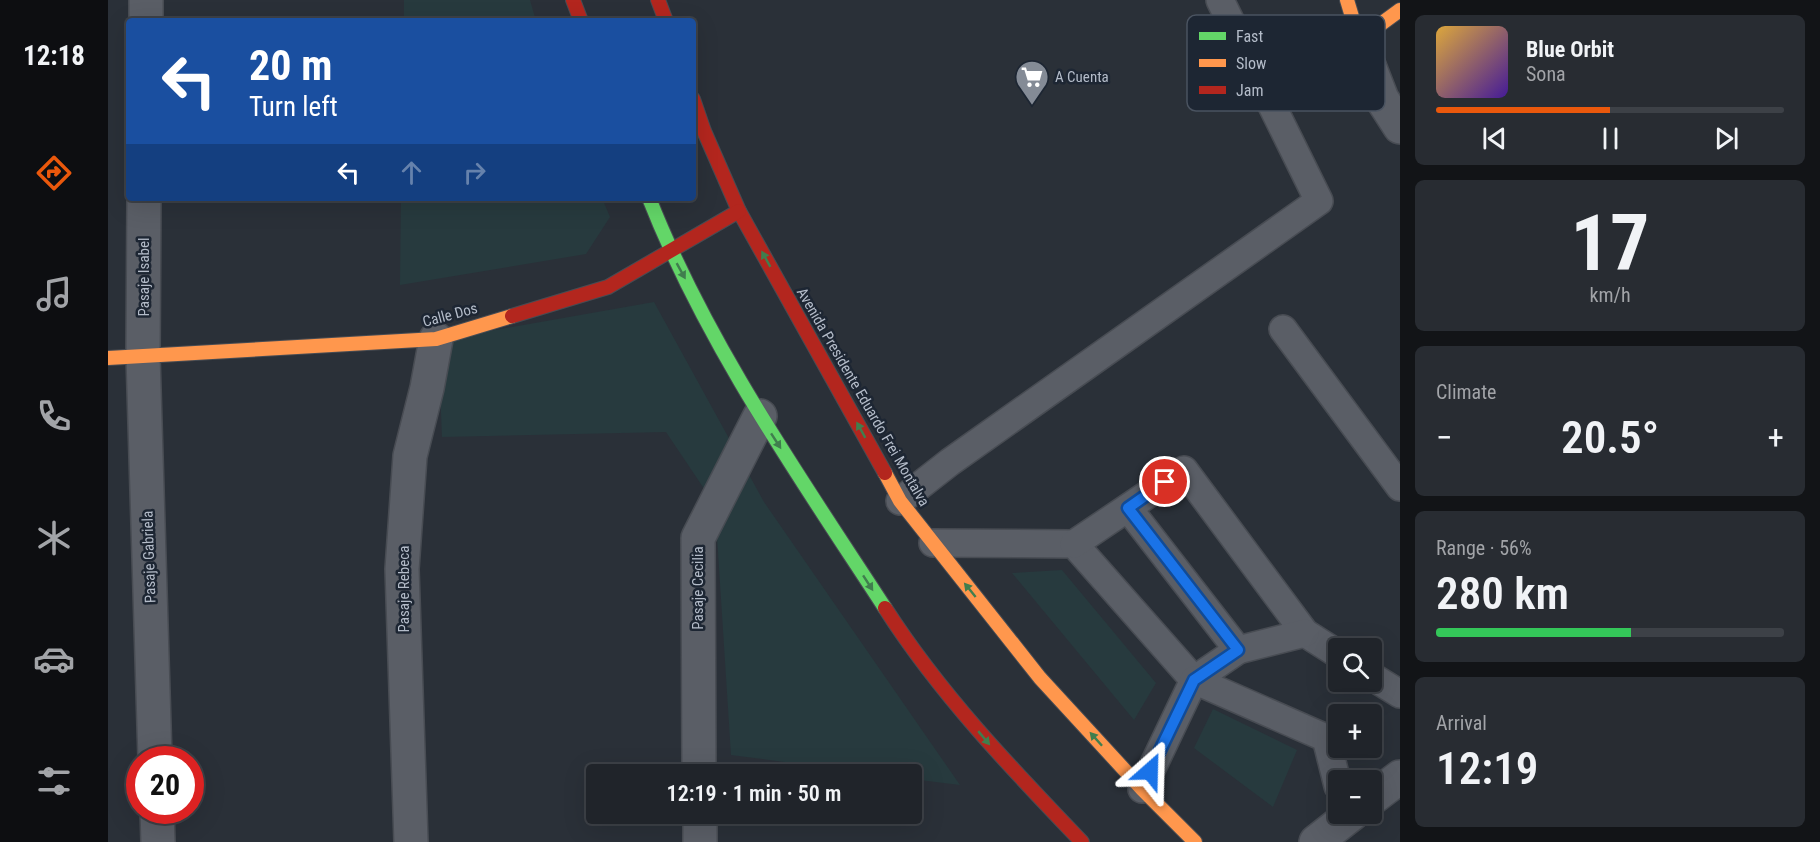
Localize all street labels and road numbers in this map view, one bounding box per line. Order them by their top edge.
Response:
street label: Pasaje Isabel [135,238,153,316]
street label: Avenida Presidente Eduardo Frei Montalva [793,285,933,509]
street label: Calle Dos [421,299,480,331]
street label: Pasaje Gabriela [138,511,160,603]
street label: Pasaje Rebeca [395,546,413,632]
street label: Pasaje Cecilia [689,546,707,630]

